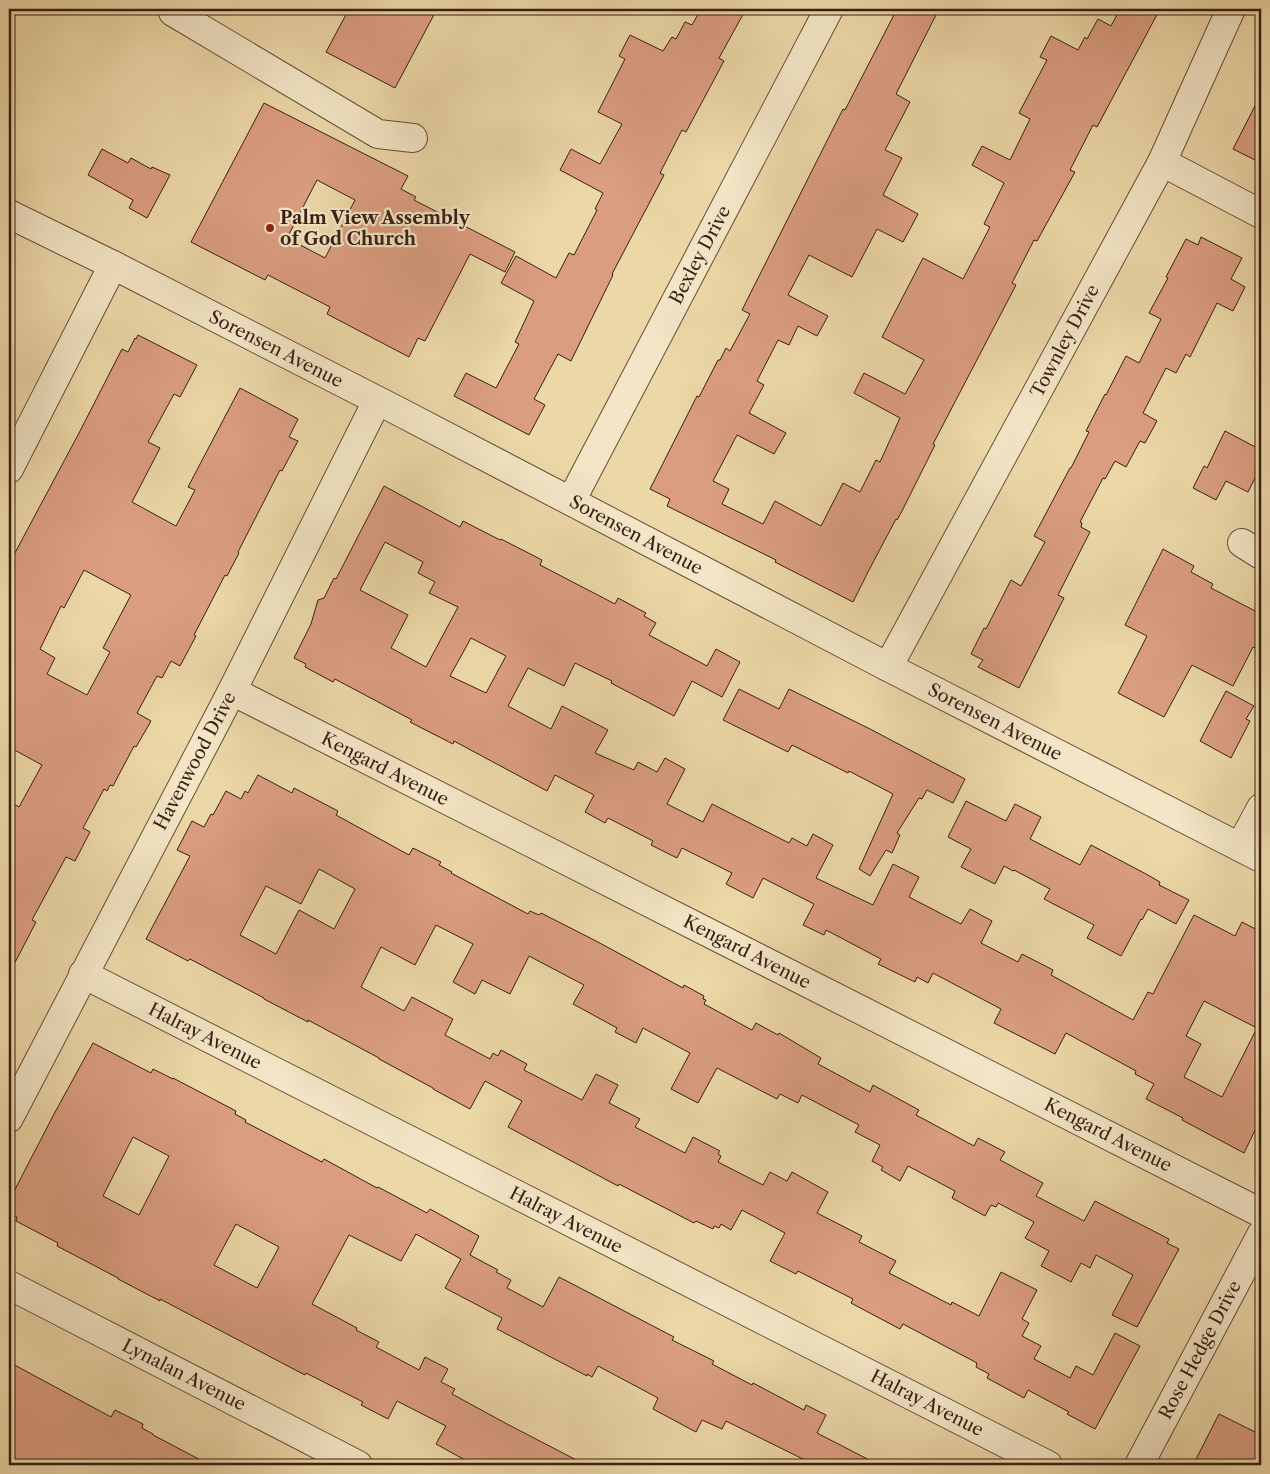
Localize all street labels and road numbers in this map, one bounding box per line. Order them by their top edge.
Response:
street label: Bexley Drive [665,202,735,308]
street label: Townley Drive [1026,281,1104,401]
street label: Sorensen Avenue [205,306,347,392]
street label: Sorensen Avenue [566,491,706,579]
street label: Sorensen Avenue [924,679,1066,765]
street label: Havenwood Drive [149,688,241,834]
street label: Kengard Avenue [318,727,452,811]
street label: Kengard Avenue [680,910,814,994]
street label: Halray Avenue [145,998,265,1074]
street label: Kengard Avenue [1041,1093,1175,1177]
street label: Halray Avenue [506,1182,626,1258]
street label: Rose Hedge Drive [1154,1277,1246,1423]
street label: Lynalan Avenue [119,1334,249,1416]
street label: Halray Avenue [867,1365,987,1441]

